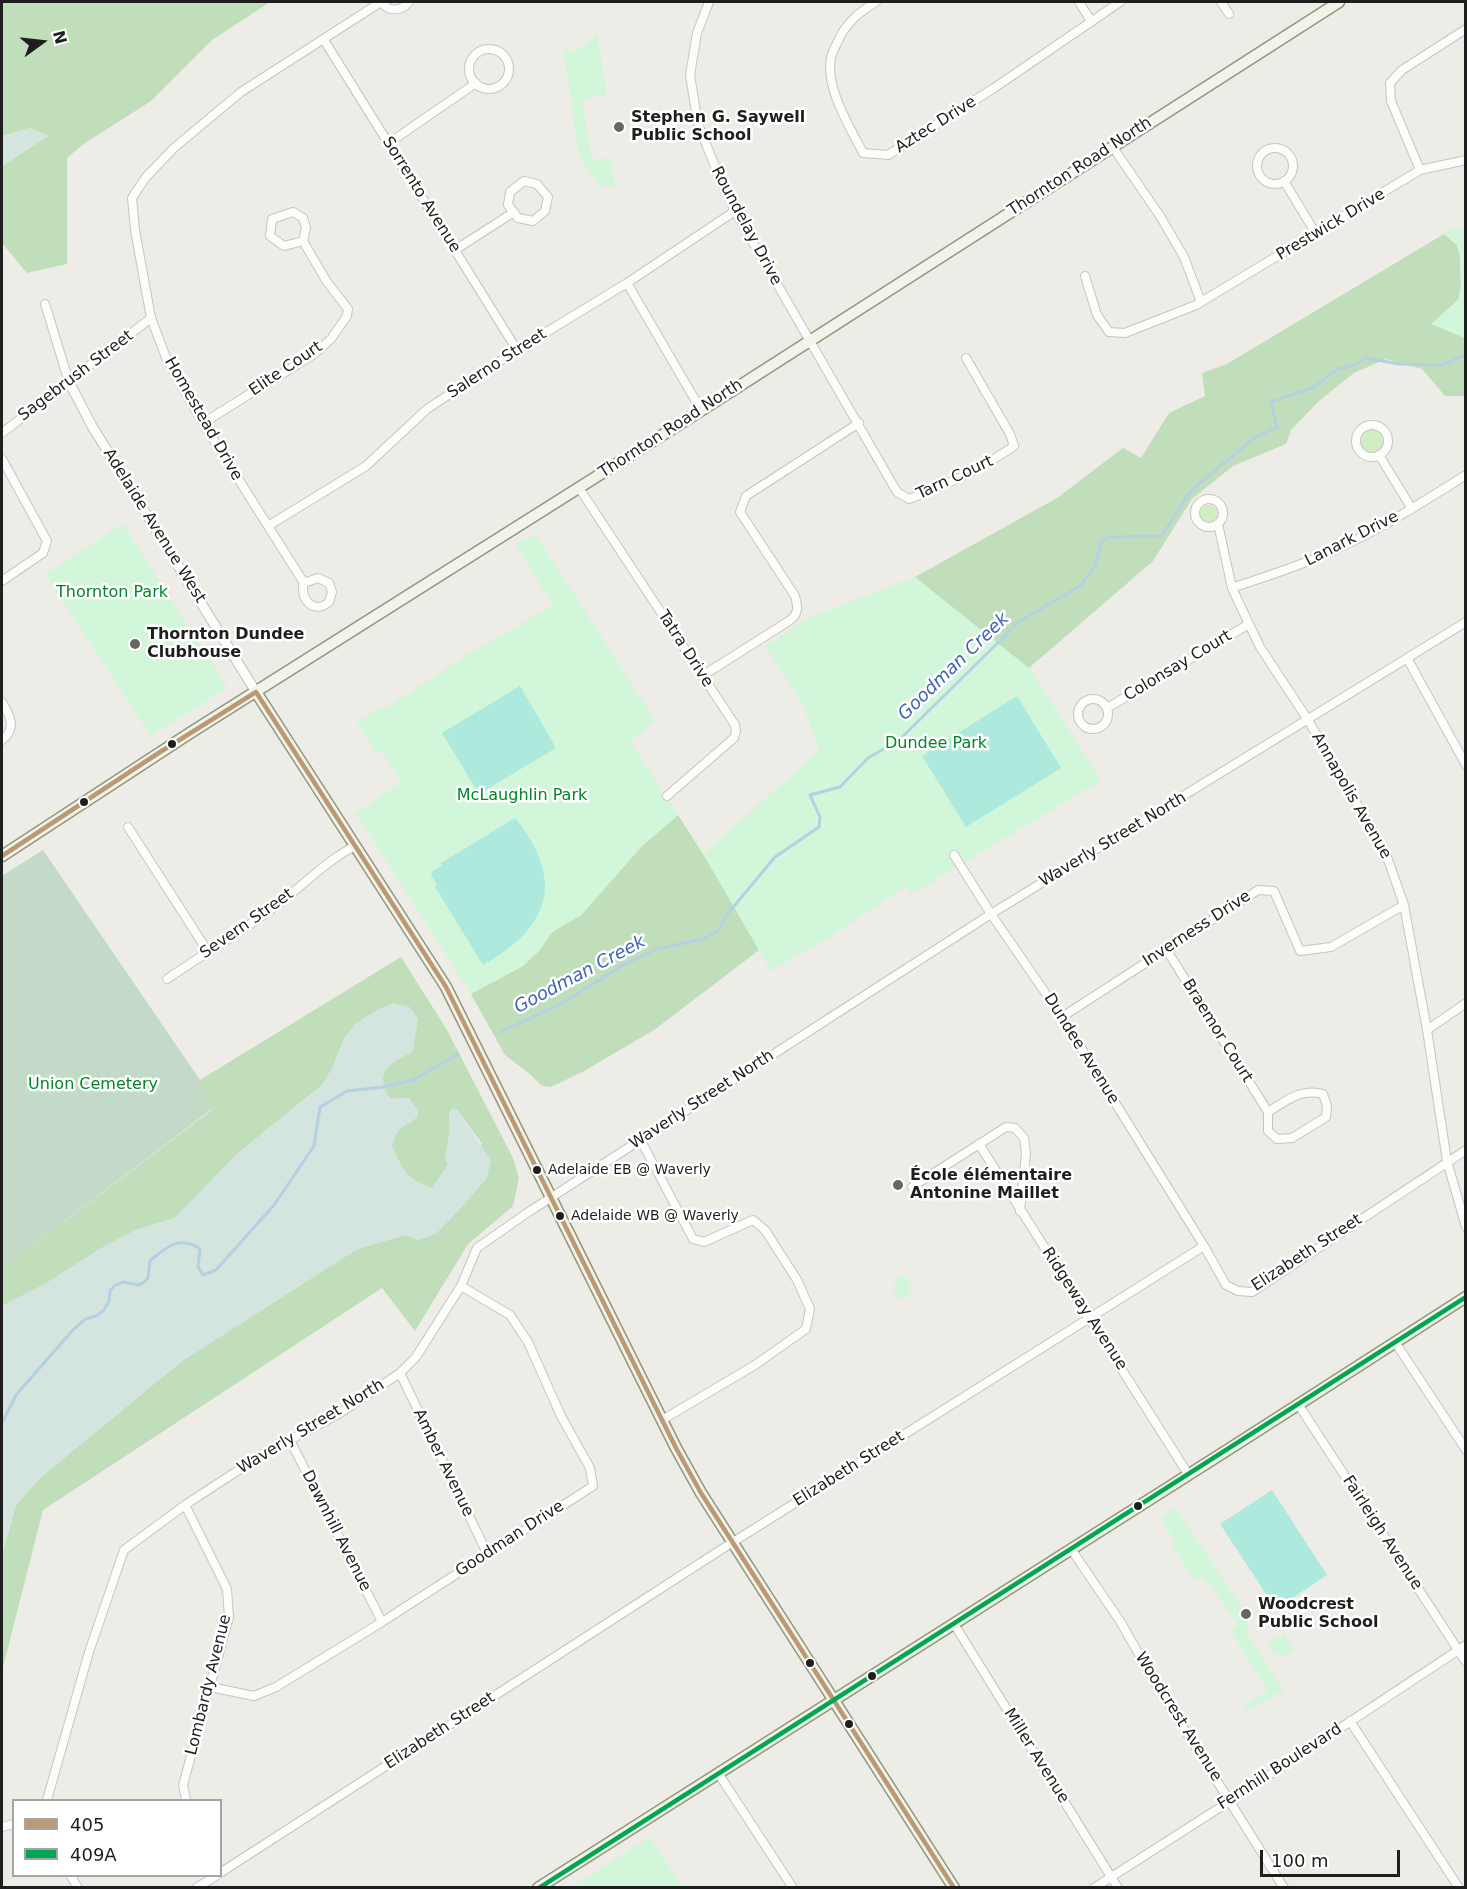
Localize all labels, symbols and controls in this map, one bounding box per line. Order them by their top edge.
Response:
north arrow [12,12,72,72]
text: N [49,28,71,46]
street label: Aztec Drive [892,92,980,158]
place label: Stephen G. Saywell Public School [631,108,805,146]
street label: Thornton Road North [1005,113,1155,221]
marker: Stephen G. Saywell Public School [612,120,626,134]
street label: Sorrento Avenue [378,133,464,257]
street label: Roundelay Drive [707,163,785,289]
street label: Prestwick Drive [1273,185,1389,265]
street label: Salerno Street [444,325,550,403]
street label: Sagebrush Street [15,327,137,425]
street label: Elite Court [246,338,326,400]
street label: Homestead Drive [160,354,246,484]
street label: Thornton Road North [596,375,746,483]
street label: Adelaide Avenue West [99,445,209,607]
street label: Tarn Court [914,452,996,504]
street label: Lanark Drive [1302,507,1402,571]
park label: Thornton Park [56,583,168,603]
street label: Tatra Drive [653,607,717,691]
water label: Goodman Creek [894,609,1014,725]
place label: Thornton Dundee Clubhouse [147,625,304,663]
street label: Colonsay Court [1121,626,1235,706]
marker: Thornton Dundee Clubhouse [128,637,142,651]
street label: Annapolis Avenue [1307,729,1395,863]
park label: Dundee Park [885,734,987,754]
unlabelled marker [166,738,178,750]
park label: McLaughlin Park [457,786,587,806]
street label: Waverly Street North [1036,789,1190,891]
unlabelled marker [78,796,90,808]
street label: Severn Street [197,885,297,963]
street label: Inverness Drive [1139,887,1255,971]
water label: Goodman Creek [511,931,649,1019]
street label: Braemor Court [1178,976,1256,1086]
street label: Dundee Avenue [1039,990,1123,1108]
street label: Waverly Street North [626,1046,778,1154]
park label: Union Cemetery [28,1075,158,1095]
place label: Adelaide EB @ Waverly [548,1162,711,1178]
marker: Adelaide EB @ Waverly [531,1164,543,1176]
place label: École élémentaire Antonine Maillet [910,1166,1072,1204]
marker: École élémentaire Antonine Maillet [891,1178,905,1192]
place label: Adelaide WB @ Waverly [571,1208,739,1224]
marker: Adelaide WB @ Waverly [554,1210,566,1222]
street label: Elizabeth Street [1248,1210,1366,1296]
street label: Ridgeway Avenue [1037,1244,1131,1374]
street label: Waverly Street North [234,1376,388,1478]
street label: Amber Avenue [409,1406,477,1520]
street label: Elizabeth Street [790,1427,908,1511]
street label: Dawnhill Avenue [297,1467,375,1595]
street label: Fairleigh Avenue [1338,1472,1426,1594]
street label: Goodman Drive [452,1497,568,1581]
unlabelled marker [1132,1500,1144,1512]
place label: Woodcrest Public School [1258,1595,1378,1633]
marker: Woodcrest Public School [1239,1607,1253,1621]
street label: Lombardy Avenue [182,1613,236,1757]
street label: Woodcrest Avenue [1130,1649,1226,1785]
unlabelled marker [804,1657,816,1669]
unlabelled marker [866,1670,878,1682]
street label: Elizabeth Street [381,1688,499,1774]
street label: Miller Avenue [999,1705,1073,1807]
unlabelled marker [843,1718,855,1730]
street label: Fernhill Boulevard [1214,1720,1346,1814]
legend [12,1799,222,1877]
text: 405 [70,1814,104,1835]
scale bar [1263,1838,1402,1876]
text: 409A [70,1844,117,1865]
text: 100 m [1271,1850,1329,1871]

